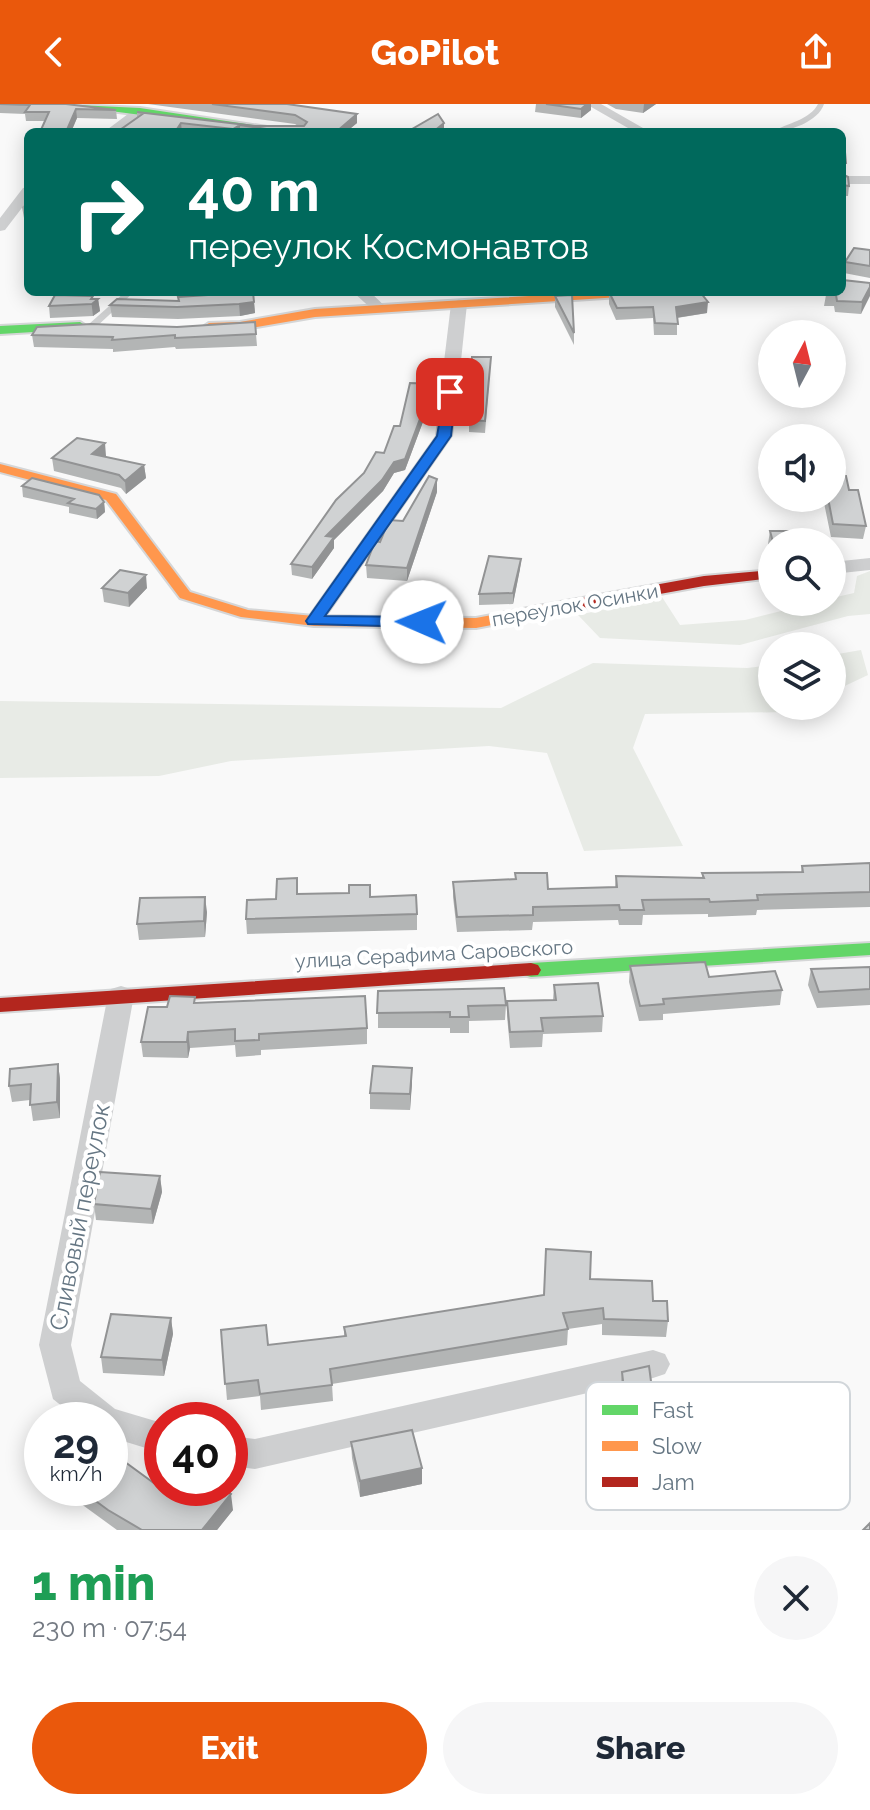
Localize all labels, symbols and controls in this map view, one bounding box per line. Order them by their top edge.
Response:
icon: back [32,30,76,74]
icon: share [794,30,838,74]
text: GoPilot [371,31,499,73]
text: 40 m [188,158,320,224]
icon: right [56,160,160,264]
text: переулок Космонавтов [188,225,589,267]
north arrow [758,320,846,408]
map controls [758,320,846,720]
pin [416,358,484,426]
icon: arrive [428,370,472,414]
button: sound [758,424,846,512]
button: search [758,528,846,616]
street label: переулок Осинки [490,579,660,631]
position arrow [380,580,464,664]
button: layers [758,632,846,720]
street label: улица Серафима Саровского [294,935,574,973]
street label: Сливовый переулок [43,1101,116,1333]
legend [586,1382,850,1510]
text: Fast [652,1397,694,1423]
speed limit sign: 40 [144,1402,248,1506]
text: 29 [53,1420,99,1467]
text: Slow [652,1433,702,1459]
text: km/h [50,1462,102,1486]
text: Jam [652,1469,695,1495]
text: 1 min [32,1555,155,1611]
button: close [754,1556,838,1640]
text: 230 m · 07:54 [32,1613,187,1643]
button: Exit [32,1702,427,1794]
button: Share [443,1702,838,1794]

